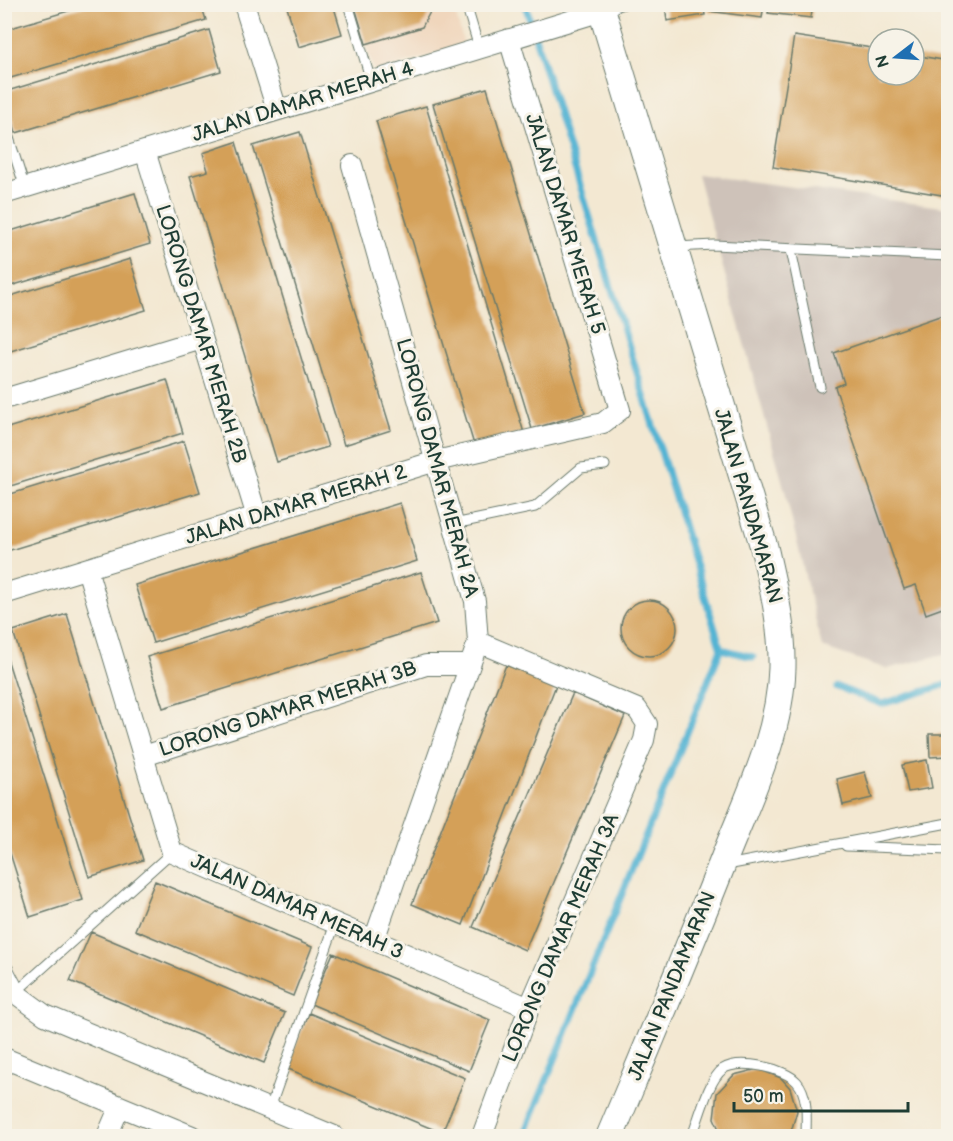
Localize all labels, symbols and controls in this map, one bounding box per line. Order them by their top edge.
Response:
north arrow [866,27,926,87]
text: N [872,52,894,69]
street label: JALAN DAMAR MERAH 4 [189,57,417,147]
street label: JALAN DAMAR MERAH 5 [520,111,610,337]
street label: LORONG DAMAR MERAH 2B [150,202,252,466]
street label: LORONG DAMAR MERAH 2A [391,336,483,601]
street label: JALAN PANDAMARAN [709,406,787,606]
street label: JALAN DAMAR MERAH 2 [183,460,410,550]
street label: LORONG DAMAR MERAH 3B [156,656,420,762]
street label: LORONG DAMAR MERAH 3A [498,809,625,1066]
street label: JALAN DAMAR MERAH 3 [187,849,407,965]
street label: JALAN PANDAMARAN [623,888,721,1084]
scale bar [734,1075,908,1113]
text: 50 m [743,1086,784,1107]

